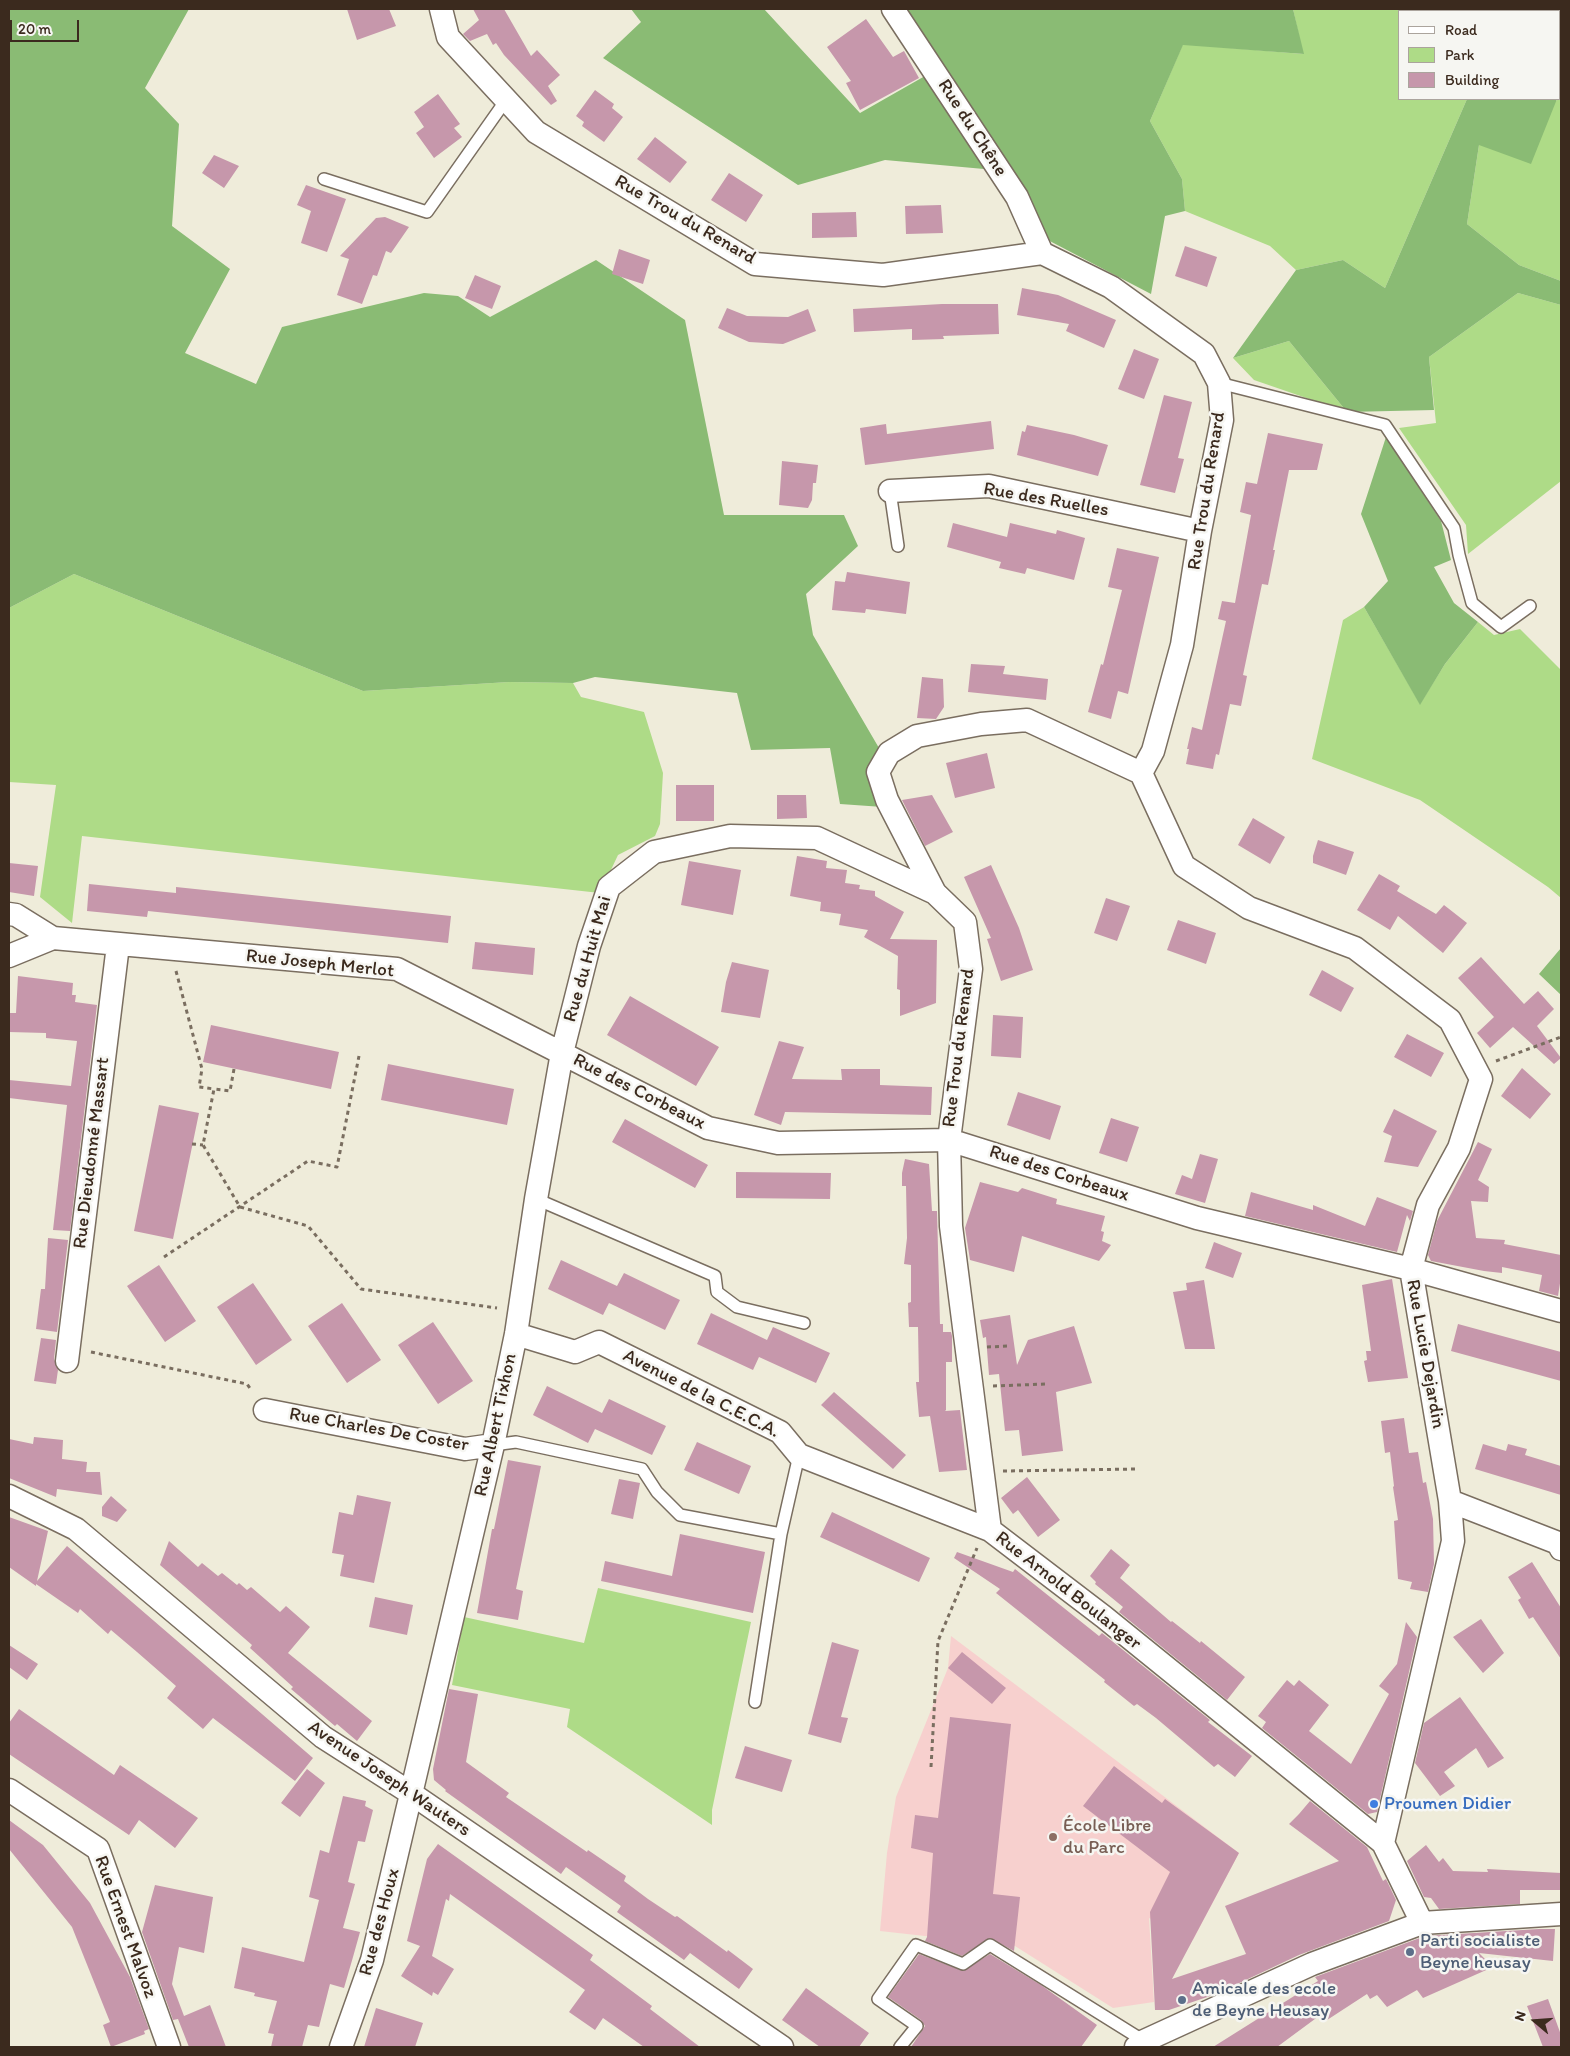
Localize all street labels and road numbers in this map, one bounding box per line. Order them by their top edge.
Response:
street label: Rue du Chêne [932,75,1012,181]
street label: Rue Trou du Renard [610,170,760,270]
street label: Rue Trou du Renard [1183,410,1231,572]
street label: Rue des Ruelles [982,478,1110,522]
street label: Rue du Huit Mai [559,893,617,1025]
street label: Rue Joseph Merlot [245,945,395,983]
street label: Rue Trou du Renard [938,967,980,1129]
street label: Rue des Corbeaux [569,1049,709,1135]
street label: Rue Dieudonné Massart [69,1056,115,1250]
street label: Rue des Corbeaux [986,1141,1132,1207]
street label: Rue Lucie Dejardin [1401,1278,1449,1430]
street label: Avenue de la C.E.C.A. [619,1345,783,1443]
street label: Rue Albert Tixhon [470,1351,522,1499]
street label: Rue Charles De Coster [287,1403,471,1457]
street label: Rue Arnold Boulanger [990,1527,1146,1655]
street label: Avenue Joseph Wauters [303,1716,475,1842]
street label: Rue Ernest Malvoz [89,1853,161,2001]
street label: Rue des Houx [355,1866,405,1978]

